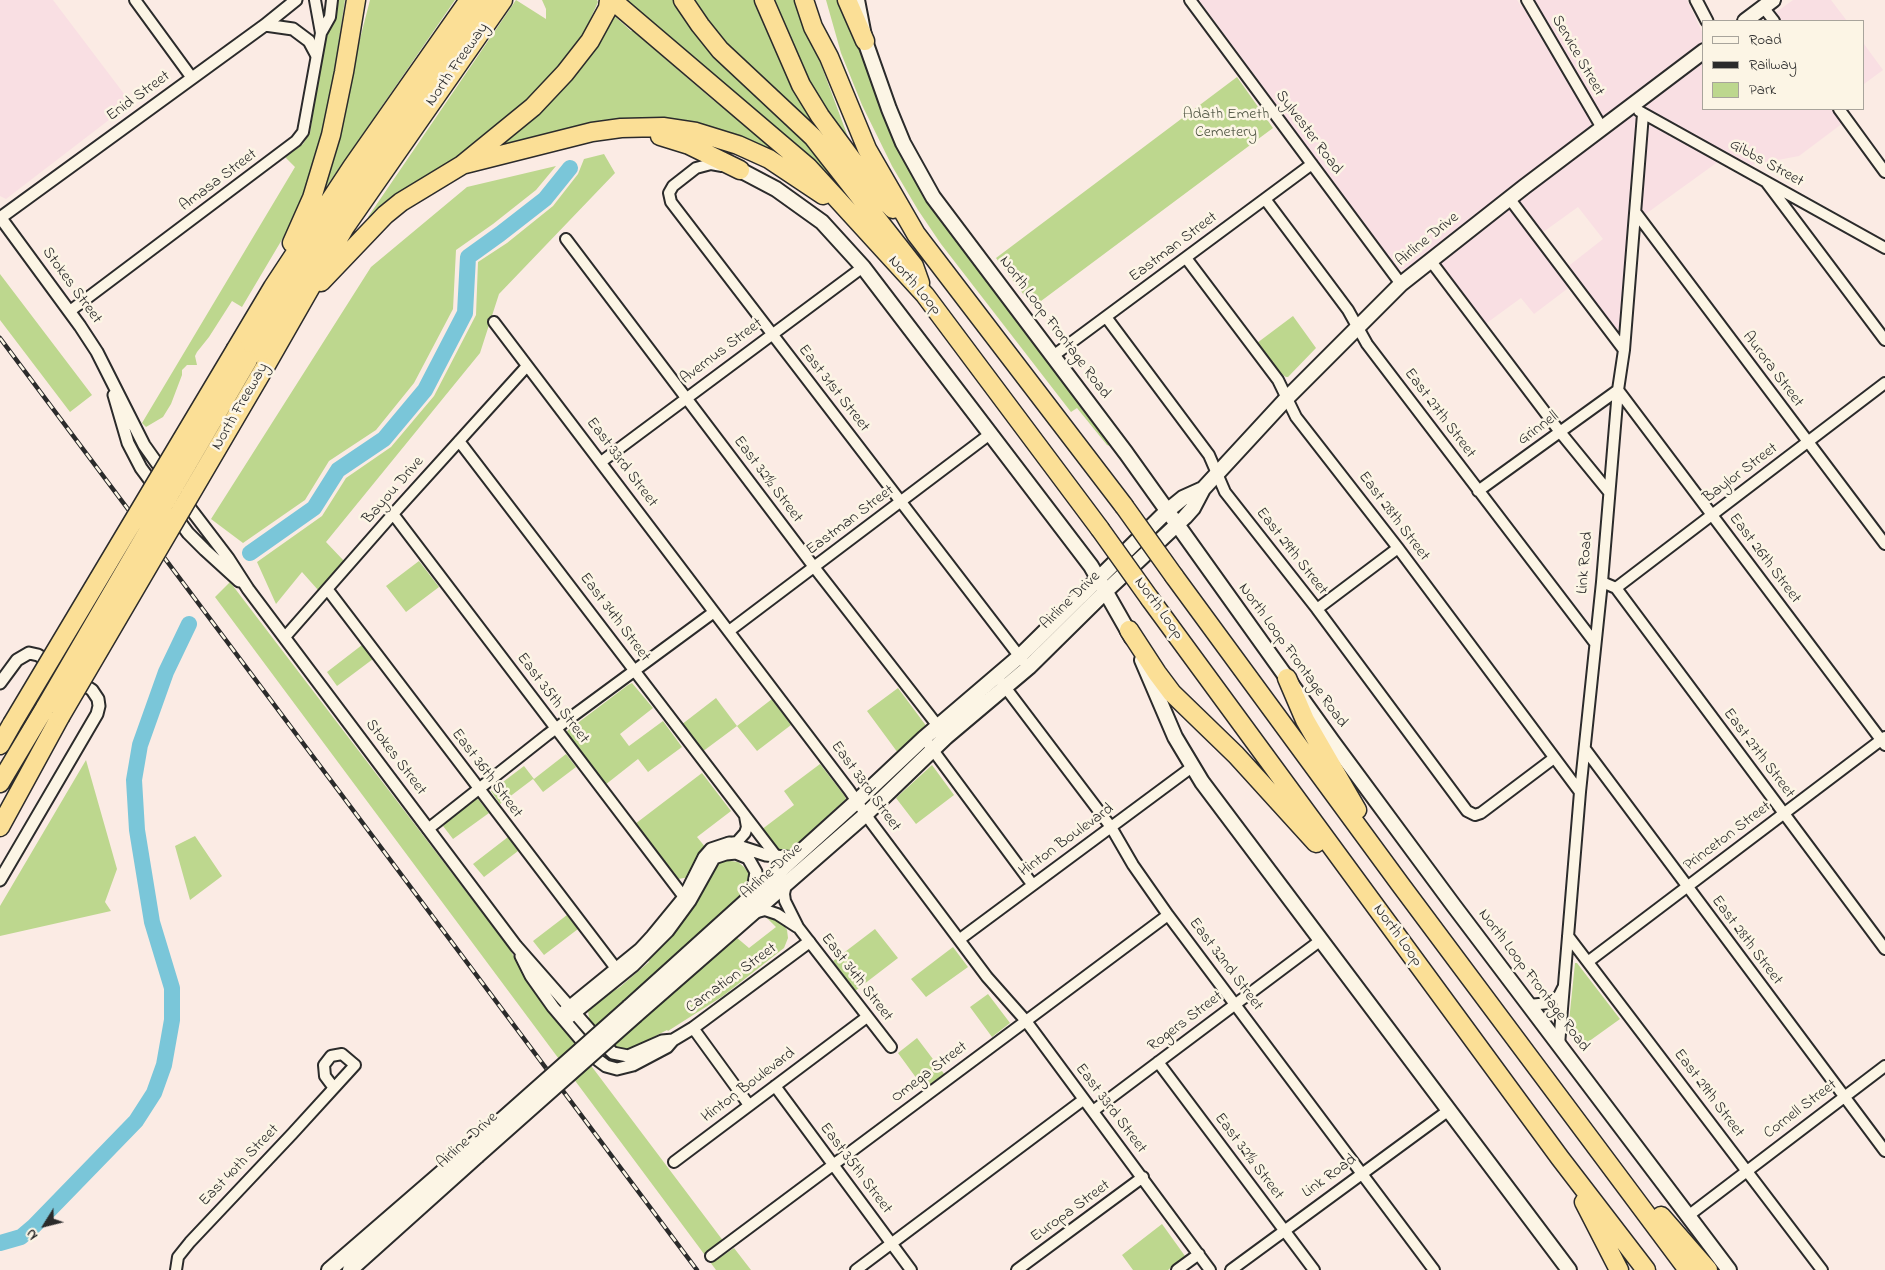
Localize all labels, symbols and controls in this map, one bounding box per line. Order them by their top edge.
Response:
street label: Service Street [1546,12,1608,100]
street label: North Freeway [422,20,494,110]
legend [1702,20,1865,110]
text: Road [1749,29,1782,51]
text: Railway [1749,54,1797,76]
street label: Enid Street [104,68,174,126]
text: Park [1749,79,1776,101]
street label: Sylvester Road [1270,87,1346,179]
park label: Adath Emeth Cemetery [1183,105,1269,143]
street label: Gibbs Street [1726,136,1806,192]
street label: Amasa Street [176,146,262,216]
street label: Eastman Street [1126,209,1222,287]
street label: Airline Drive [1393,209,1463,271]
street label: Stokes Street [37,244,105,328]
street label: North Loop [883,252,945,320]
street label: North Loop Frontage Road [994,253,1114,403]
street label: Avernus Street [677,315,767,389]
street label: Aurora Street [1737,328,1807,412]
street label: East 31st Street [793,342,873,436]
street label: North Freeway [208,360,274,454]
street label: East 27th Street [1399,365,1479,463]
street label: Grinnell [1515,408,1563,450]
street label: East 33rd Street [581,414,661,512]
street label: East 32½ Street [728,433,806,527]
street label: Baylor Street [1700,440,1782,508]
street label: Bayou Drive [359,453,429,529]
street label: East 28th Street [1353,468,1433,566]
street label: Eastman Street [803,482,899,560]
street label: East 29th Street [1251,504,1331,600]
street label: East 26th Street [1724,510,1804,608]
street label: Link Road [1574,531,1598,595]
street label: Airline Drive [1037,568,1105,634]
street label: East 34th Street [574,570,654,666]
street label: North Loop [1129,574,1187,644]
street label: North Loop Frontage Road [1233,580,1351,732]
street label: East 35th Street [512,650,592,748]
street label: East 27th Street [1718,705,1798,803]
street label: Stokes Street [360,716,430,800]
street label: East 36th Street [446,726,526,822]
street label: East 33rd Street [826,738,904,836]
street label: Princeton Street [1681,798,1775,876]
street label: Hinton Boulevard [1016,800,1118,882]
street label: Airline Drive [737,840,807,904]
street label: East 28th Street [1706,892,1786,990]
street label: North Loop [1368,901,1426,971]
street label: North Loop Frontage Road [1473,906,1593,1056]
street label: East 32nd Street [1184,915,1266,1015]
street label: East 34th Street [816,930,896,1026]
street label: Carnation Street [683,940,781,1018]
street label: Rogers Street [1145,988,1227,1056]
street label: Omega Street [888,1038,972,1108]
street label: Hinton Boulevard [698,1044,800,1128]
street label: East 29th Street [1668,1046,1748,1142]
street label: East 33rd Street [1070,1060,1150,1158]
street label: Cornell Street [1761,1076,1841,1144]
street label: Airline Drive [433,1109,503,1173]
street label: East 32½ Street [1209,1110,1287,1204]
street label: East 35th Street [815,1120,895,1218]
street label: East 40th Street [196,1121,284,1211]
street label: Link Road [1299,1151,1361,1203]
street label: Europa Street [1027,1177,1115,1247]
north arrow [20,1200,70,1250]
text: N [21,1224,44,1244]

